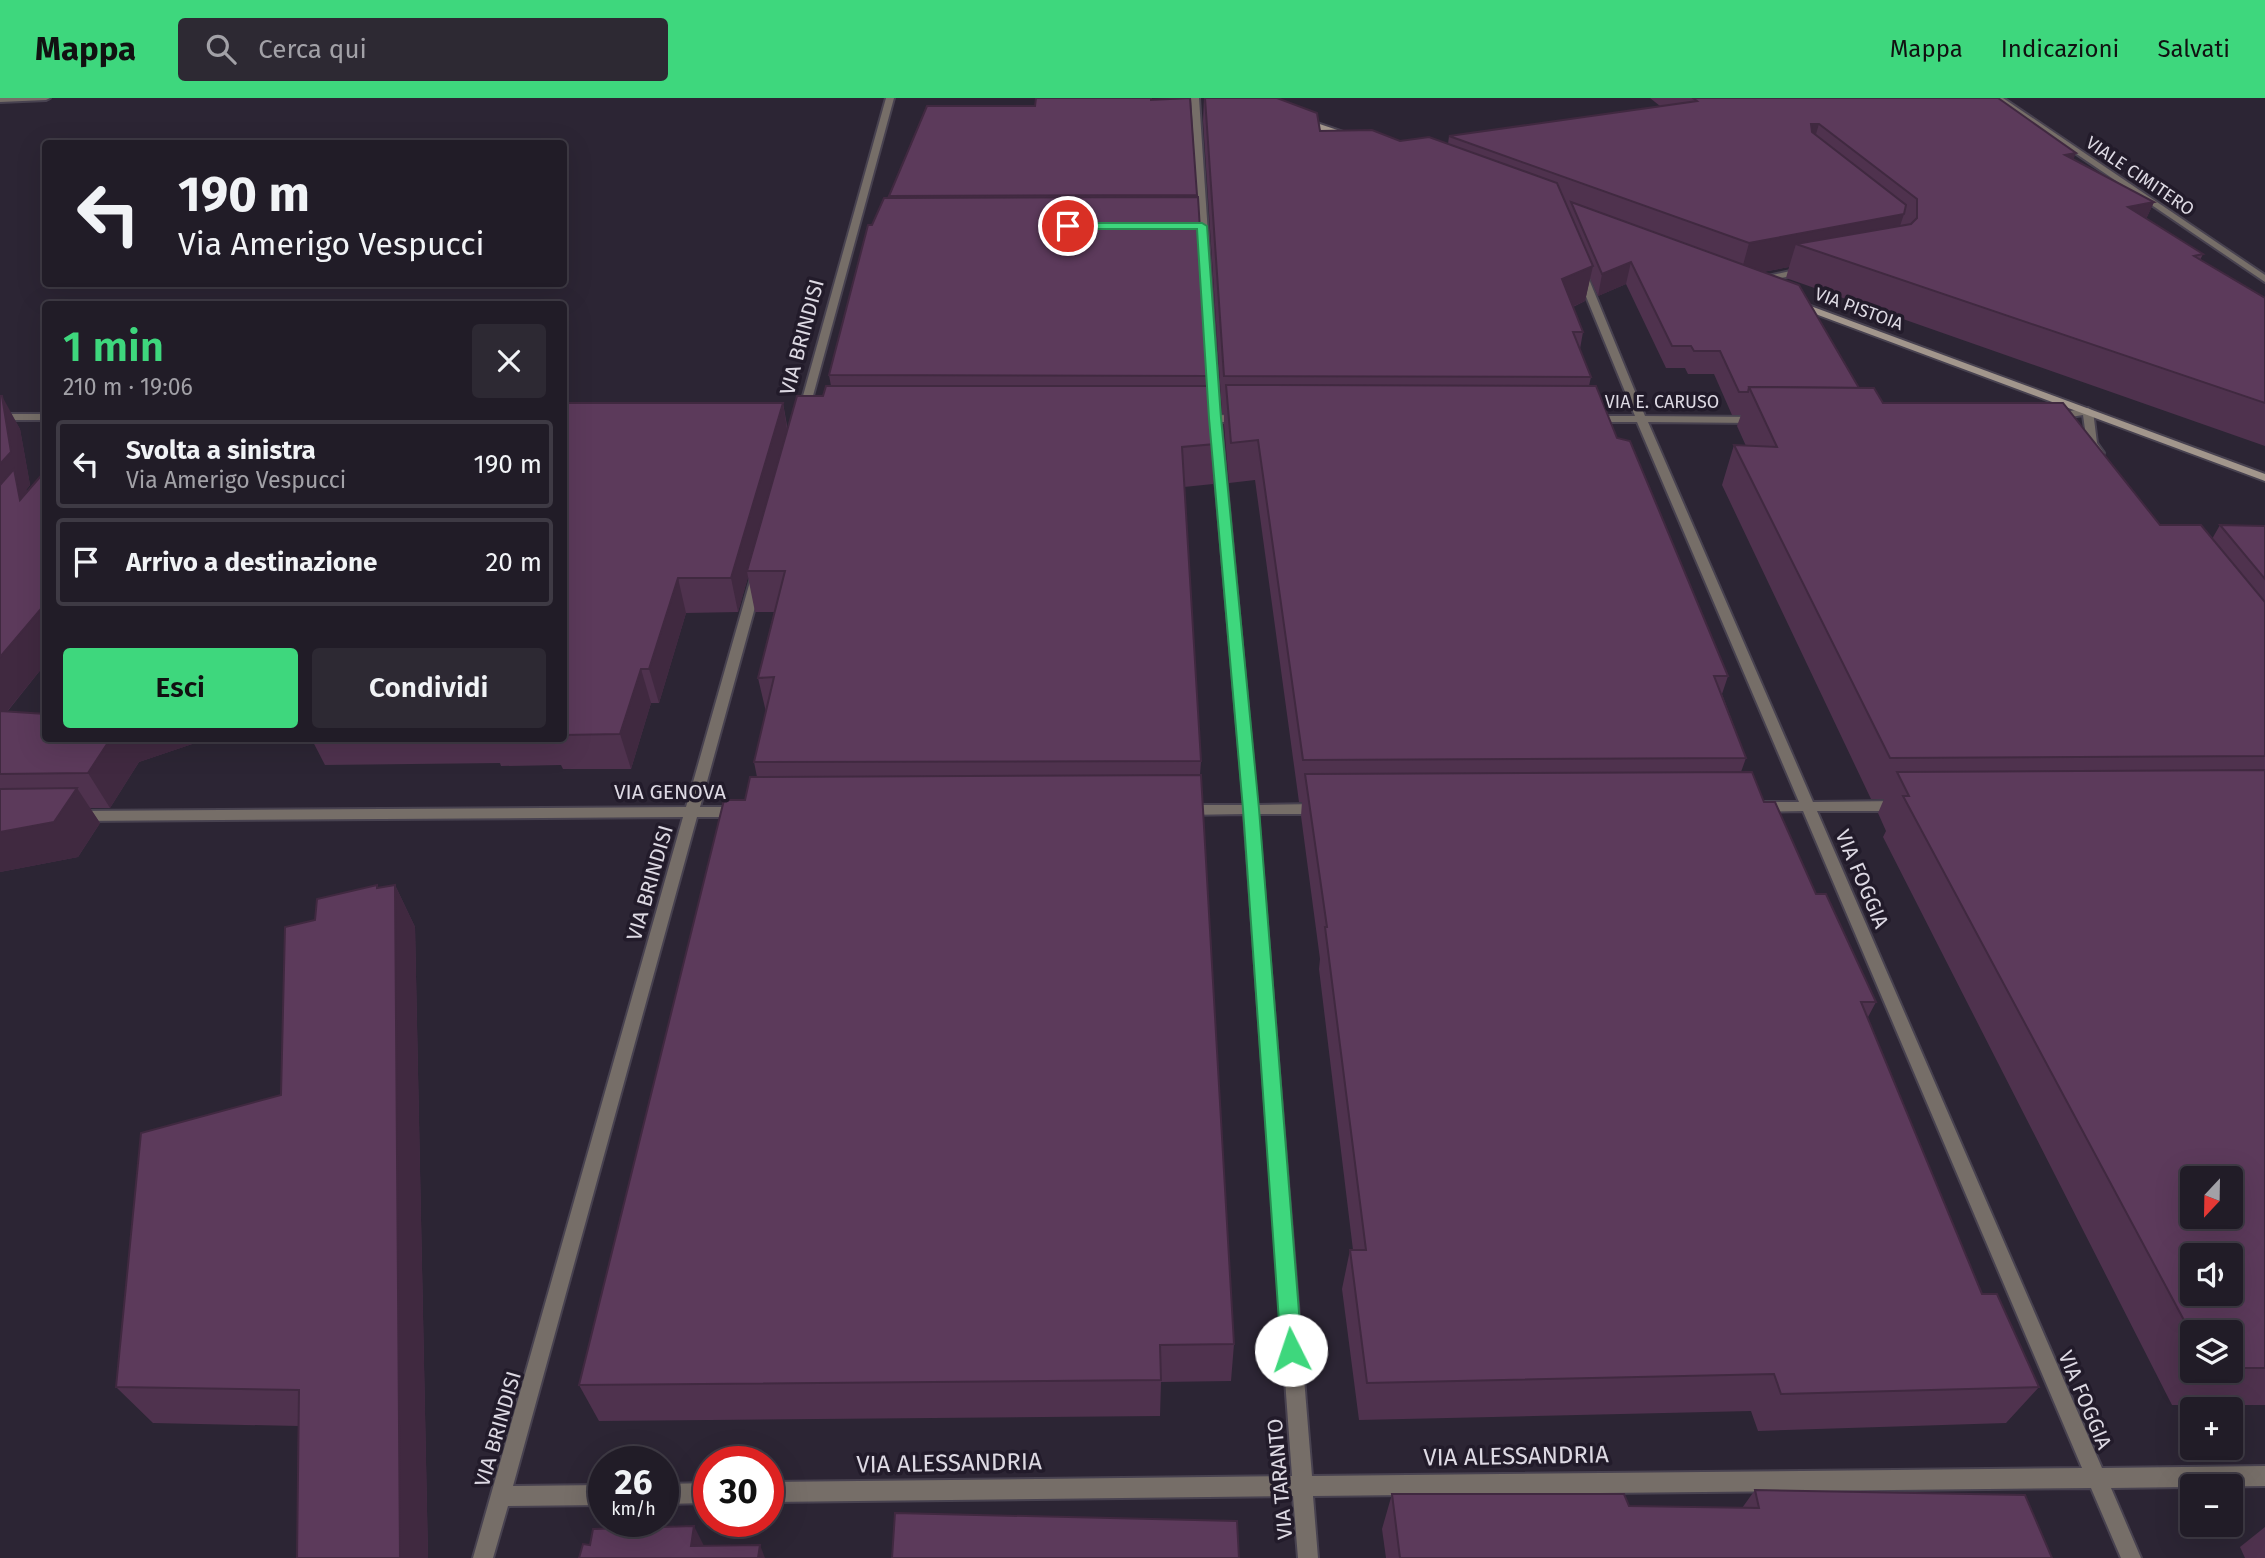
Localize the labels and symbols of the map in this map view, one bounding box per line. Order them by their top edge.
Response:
street label: VIALE CIMITERO [2082,132,2198,220]
pin [1038,196,1098,256]
street label: VIA BRINDISI [774,276,830,398]
street label: VIA PISTOIA [1812,283,1907,335]
street label: VIA E. CARUSO [1605,391,1719,413]
street label: VIA GENOVA [614,779,726,805]
street label: VIA BRINDISI [621,822,679,944]
street label: VIA FOGGIA [1830,826,1894,932]
north arrow [2180,1166,2244,1228]
position arrow [1254,1313,1328,1387]
street label: VIA FOGGIA [2053,1347,2117,1453]
street label: VIA BRINDISI [469,1368,527,1490]
street label: VIA TARANTO [1262,1418,1298,1540]
street label: VIA ALESSANDRIA [1423,1440,1609,1472]
speed limit sign: 30 [693,1446,784,1537]
street label: VIA ALESSANDRIA [856,1447,1042,1479]

